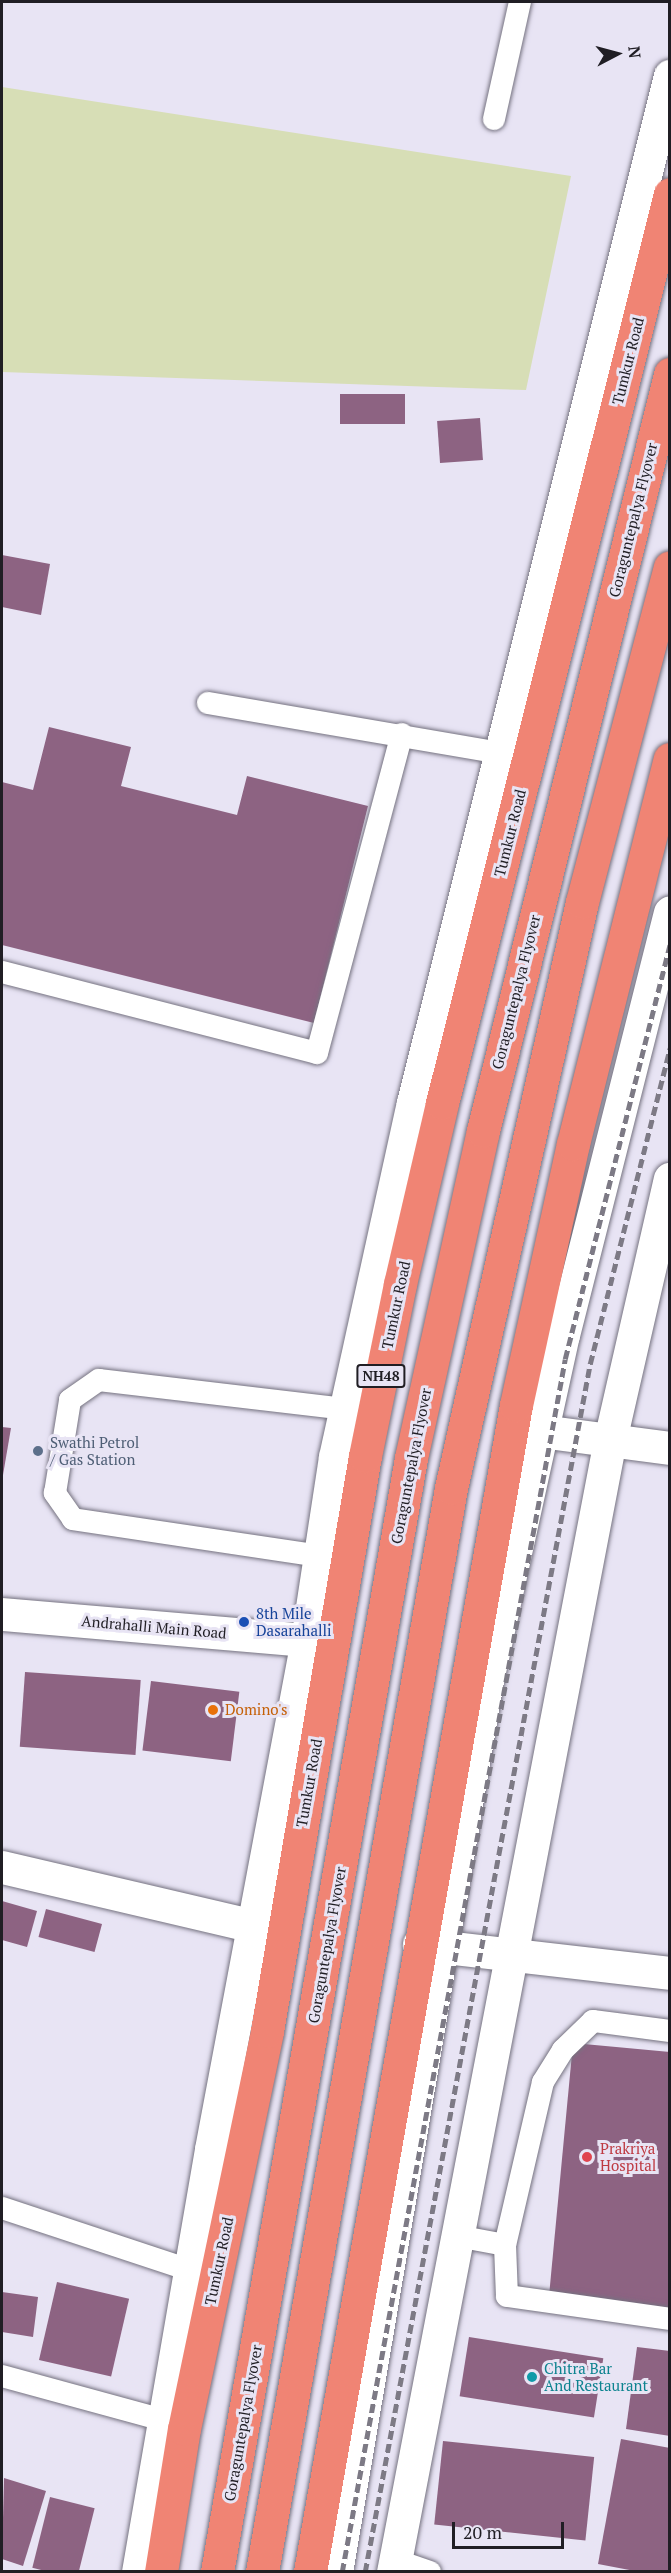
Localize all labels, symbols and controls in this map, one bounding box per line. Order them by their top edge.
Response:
north arrow [587,24,647,84]
text: N [623,45,646,59]
street label: Tumkur Road [608,315,648,407]
street label: Goraguntepalya Flyover [605,441,661,599]
street label: Tumkur Road [490,787,530,879]
street label: Goraguntepalya Flyover [488,913,544,1071]
street label: Tumkur Road [378,1259,414,1351]
road number: NH48 [356,1365,406,1387]
street label: Goraguntepalya Flyover [387,1386,435,1546]
place label: Swathi Petrol / Gas Station [50,1433,139,1468]
marker: Swathi Petrol / Gas Station [31,1444,45,1458]
place label: 8th Mile Dasarahalli [256,1604,332,1639]
street label: Andrahalli Main Road [81,1612,227,1642]
marker: 8th Mile Dasarahalli [237,1615,251,1629]
place label: Domino's [225,1701,287,1719]
marker: Domino's [206,1703,220,1717]
street label: Tumkur Road [292,1737,326,1829]
street label: Goraguntepalya Flyover [304,1865,350,2025]
place label: Prakriya Hospital [600,2139,656,2174]
marker: Prakriya Hospital [578,2148,596,2166]
street label: Tumkur Road [201,2215,237,2307]
street label: Goraguntepalya Flyover [220,2343,266,2503]
place label: Chitra Bar And Restaurant [544,2359,648,2394]
marker: Chitra Bar And Restaurant [525,2370,539,2384]
scale bar [455,2510,568,2548]
text: 20 m [463,2520,502,2544]

